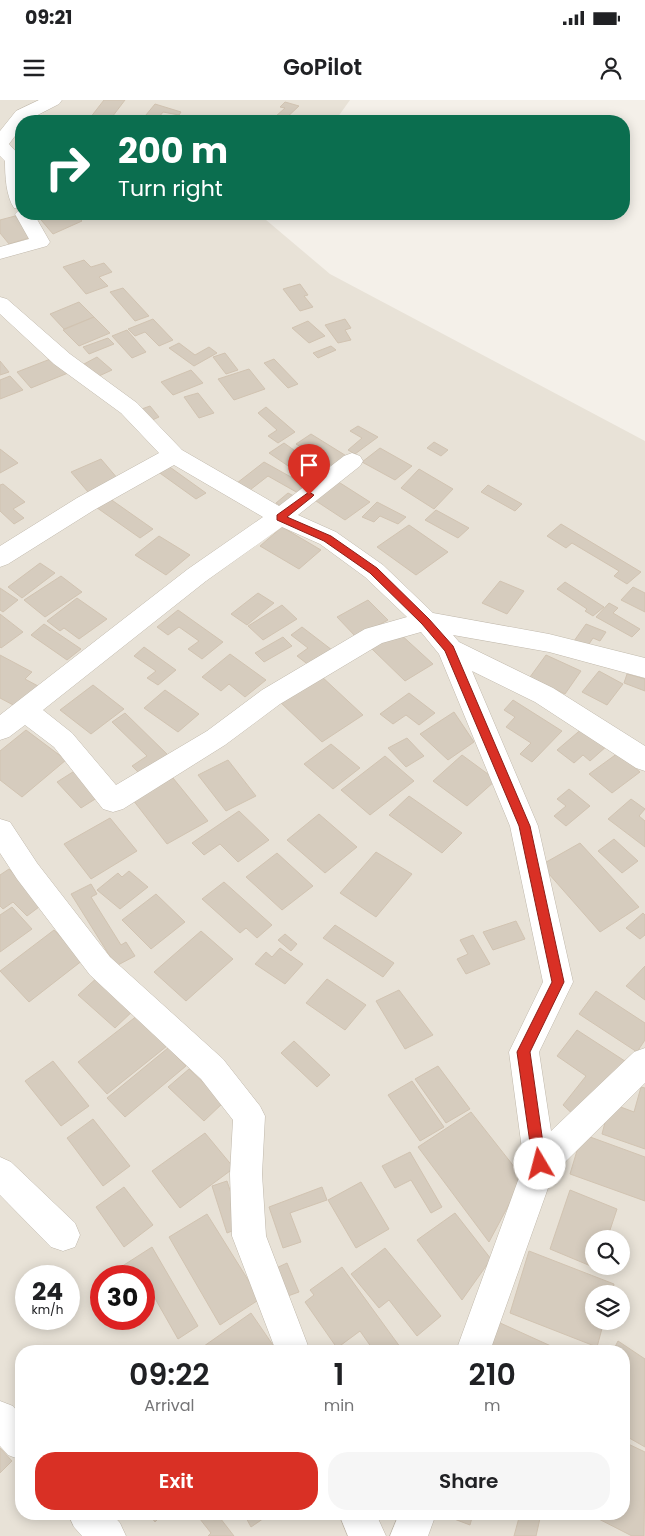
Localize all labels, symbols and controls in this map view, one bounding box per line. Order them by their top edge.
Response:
text: 09:21 [25,4,72,31]
text: GoPilot [283,52,362,83]
icon: menu [20,54,48,82]
icon: person [597,54,625,82]
text: 200 m [118,126,228,175]
icon: right [35,135,100,200]
text: Turn right [118,173,223,204]
pin [288,444,330,495]
icon: arrive [295,451,323,479]
position arrow [513,1137,565,1189]
map controls [585,1230,630,1330]
button: search [585,1230,630,1275]
speed limit sign: 30 [90,1265,155,1330]
text: 24 [32,1274,63,1309]
button: layers [585,1285,630,1330]
text: km/h [32,1301,63,1318]
text: 09:22 [129,1353,210,1396]
text: 1 [334,1353,344,1396]
text: 210 [468,1353,516,1396]
text: Arrival [144,1394,195,1417]
text: min [324,1394,354,1417]
text: m [484,1394,500,1417]
button: Exit [35,1452,318,1510]
button: Share [328,1452,610,1510]

